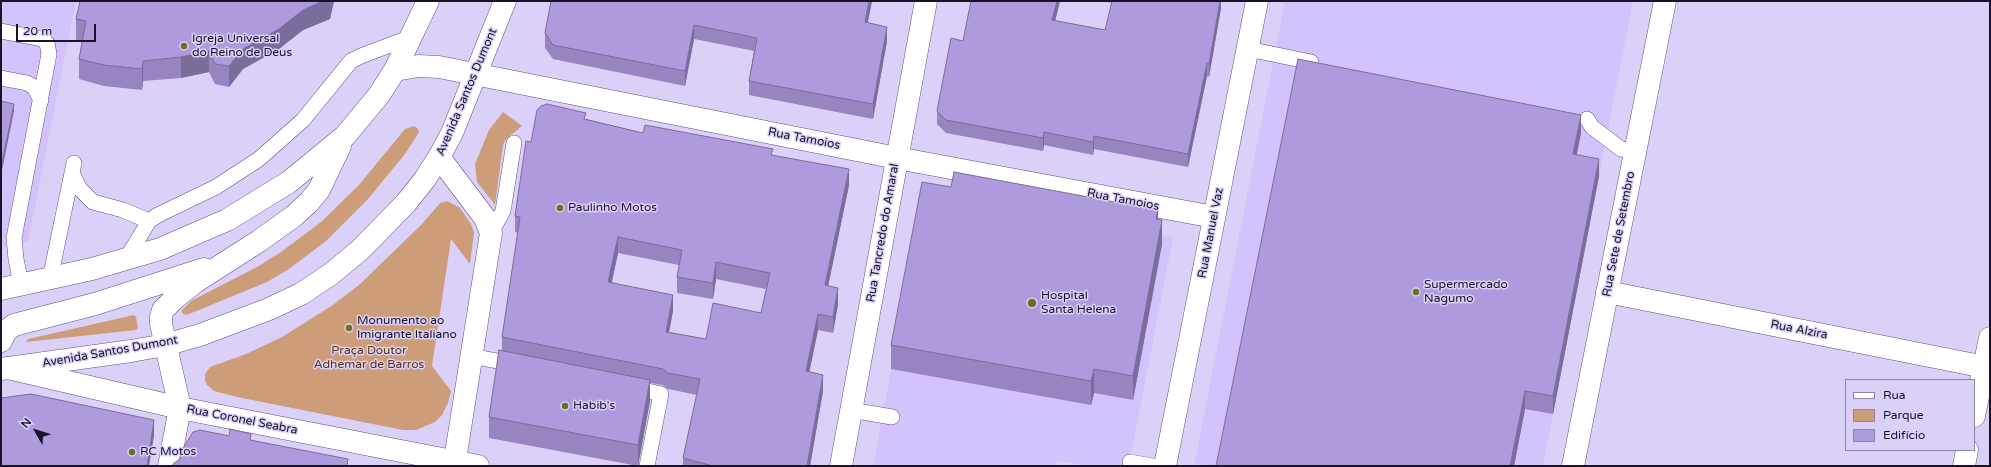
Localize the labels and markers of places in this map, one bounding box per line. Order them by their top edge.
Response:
place label: Igreja Universal do Reino de Deus [192,32,292,60]
marker: Igreja Universal do Reino de Deus [179,41,189,51]
place label: Paulinho Motos [568,201,657,215]
marker: Paulinho Motos [555,203,565,213]
place label: Supermercado Nagumo [1424,278,1508,306]
marker: Supermercado Nagumo [1411,287,1421,297]
place label: Hospital Santa Helena [1041,289,1116,317]
marker: Hospital Santa Helena [1026,297,1038,309]
place label: Monumento ao Imigrante Italiano [357,314,457,342]
marker: Monumento ao Imigrante Italiano [344,323,354,333]
place label: Habib's [573,399,615,413]
marker: Habib's [560,401,570,411]
place label: RC Motos [140,445,196,459]
marker: RC Motos [127,447,137,457]

